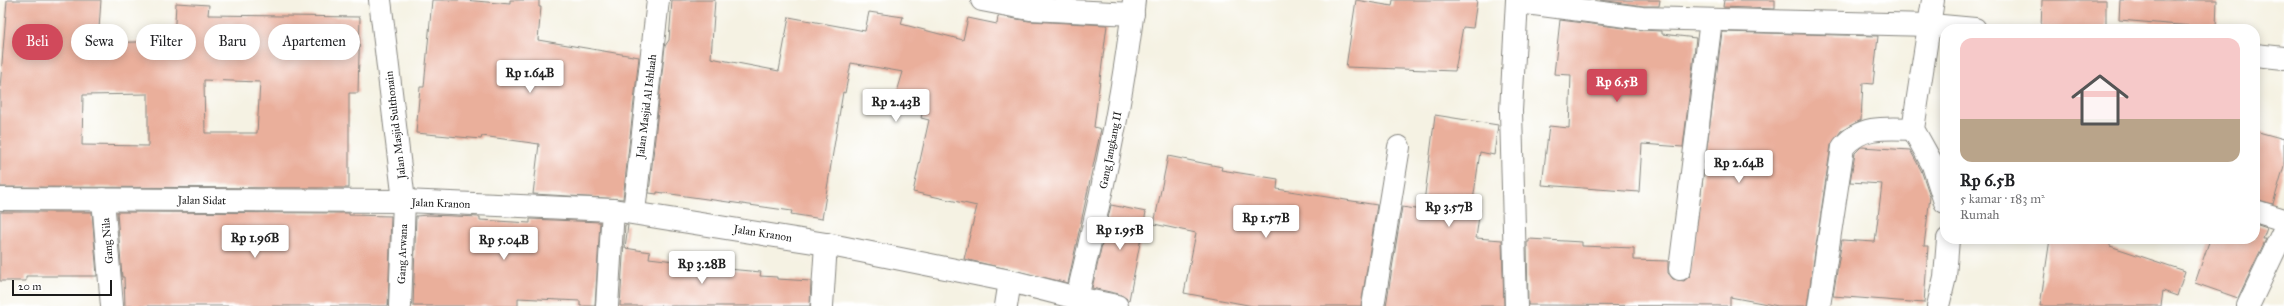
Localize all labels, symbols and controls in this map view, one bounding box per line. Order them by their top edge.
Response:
chip: Beli [12,24,63,60]
chip: Sewa [71,24,128,60]
chip: Filter [136,24,196,60]
chip: Baru [204,24,260,60]
chip: Apartemen [268,24,360,60]
street label: Jalan Masjid Al Ishlaah [634,54,660,160]
pin: Rp 1.64B [489,60,571,94]
icon: home [2064,64,2136,136]
text: Rp 1.64B [506,65,554,81]
pin: Rp 6.5B [1580,69,1654,103]
street label: Jalan Masjid Sulthonain [382,70,410,181]
text: Rp 6.5B [1596,74,1638,90]
pin: Rp 2.43B [855,89,937,123]
text: Rp 2.43B [872,94,921,110]
street label: Gang Jangkang II [1097,110,1125,190]
pin: Rp 2.64B [1698,150,1780,184]
text: Rp 2.64B [1714,155,1764,171]
text: Rp 6.5B [1960,170,2015,191]
text: 5 kamar · 183 m² [1960,191,2045,207]
street label: Jalan Sidat [177,194,226,208]
pin: Rp 3.57B [1408,194,1490,228]
street label: Jalan Kranon [410,196,471,212]
text: Rp 3.57B [1425,199,1473,215]
pin: Rp 1.57B [1225,205,1307,239]
text: Rumah [1960,207,2000,223]
text: Rp 1.57B [1242,210,1290,226]
street label: Gang Nila [99,217,116,264]
pin: Rp 1.95B [1079,217,1161,251]
street label: Jalan Kranon [732,222,793,246]
text: Rp 1.95B [1096,222,1144,238]
street label: Gang Arwana [395,223,410,284]
pin: Rp 1.96B [214,225,296,259]
pin: Rp 5.04B [463,227,545,261]
text: Rp 1.96B [231,230,279,246]
text: Rp 5.04B [479,232,529,248]
pin: Rp 3.28B [661,251,743,285]
text: Rp 3.28B [678,256,726,272]
scale bar [12,278,112,297]
text: 20 m [18,280,41,293]

